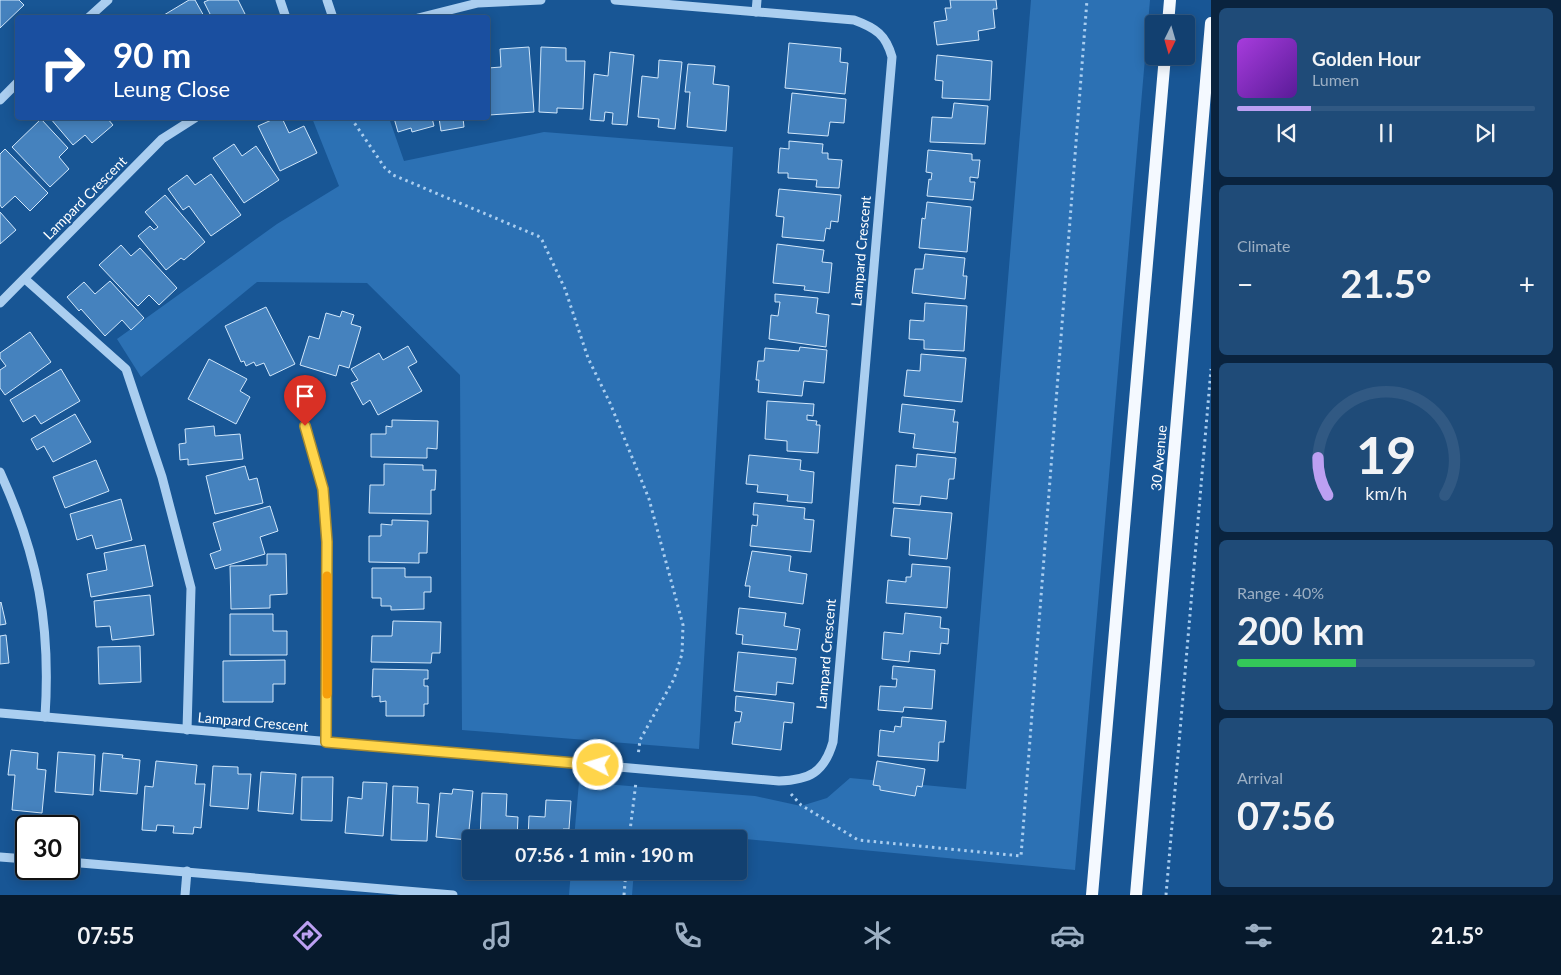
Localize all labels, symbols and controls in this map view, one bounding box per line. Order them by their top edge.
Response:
north arrow [1145,15,1195,65]
map controls [1145,15,1195,65]
text: 90 m [113,33,191,75]
icon: right [30,35,95,100]
text: Golden Hour [1312,47,1421,70]
text: Lumen [1312,70,1359,89]
text: Leung Close [113,75,230,102]
icon: previous [1273,119,1301,147]
icon: pause [1372,119,1400,147]
icon: next [1471,119,1499,147]
street label: Lampard Crescent [39,152,130,243]
street label: Lampard Crescent [847,195,874,307]
text: Climate [1237,236,1290,255]
text: 21.5° [1341,260,1431,306]
text: − [1237,267,1253,301]
text: + [1519,267,1535,301]
pin [284,375,326,426]
icon: arrive [291,382,319,410]
text: 19 [1356,423,1416,485]
street label: 30 Avenue [1147,424,1170,491]
text: km/h [1365,482,1407,504]
text: Range · 40% [1237,583,1324,602]
street label: Lampard Crescent [812,598,839,710]
text: 200 km [1237,607,1365,653]
street label: Lampard Crescent [197,708,309,735]
position arrow [571,738,623,790]
text: Arrival [1237,768,1283,787]
text: 07:56 [1237,792,1335,838]
speed limit sign: 30 [15,815,80,880]
text: 07:56 · 1 min · 190 m [515,843,694,866]
icon: directions [290,918,325,953]
icon: music [480,918,515,953]
icon: phone [670,918,705,953]
icon: climate [860,918,895,953]
icon: car [1050,918,1085,953]
icon: filters [1241,918,1276,953]
text: 07:55 [78,922,134,949]
text: 21.5° [1431,922,1483,949]

